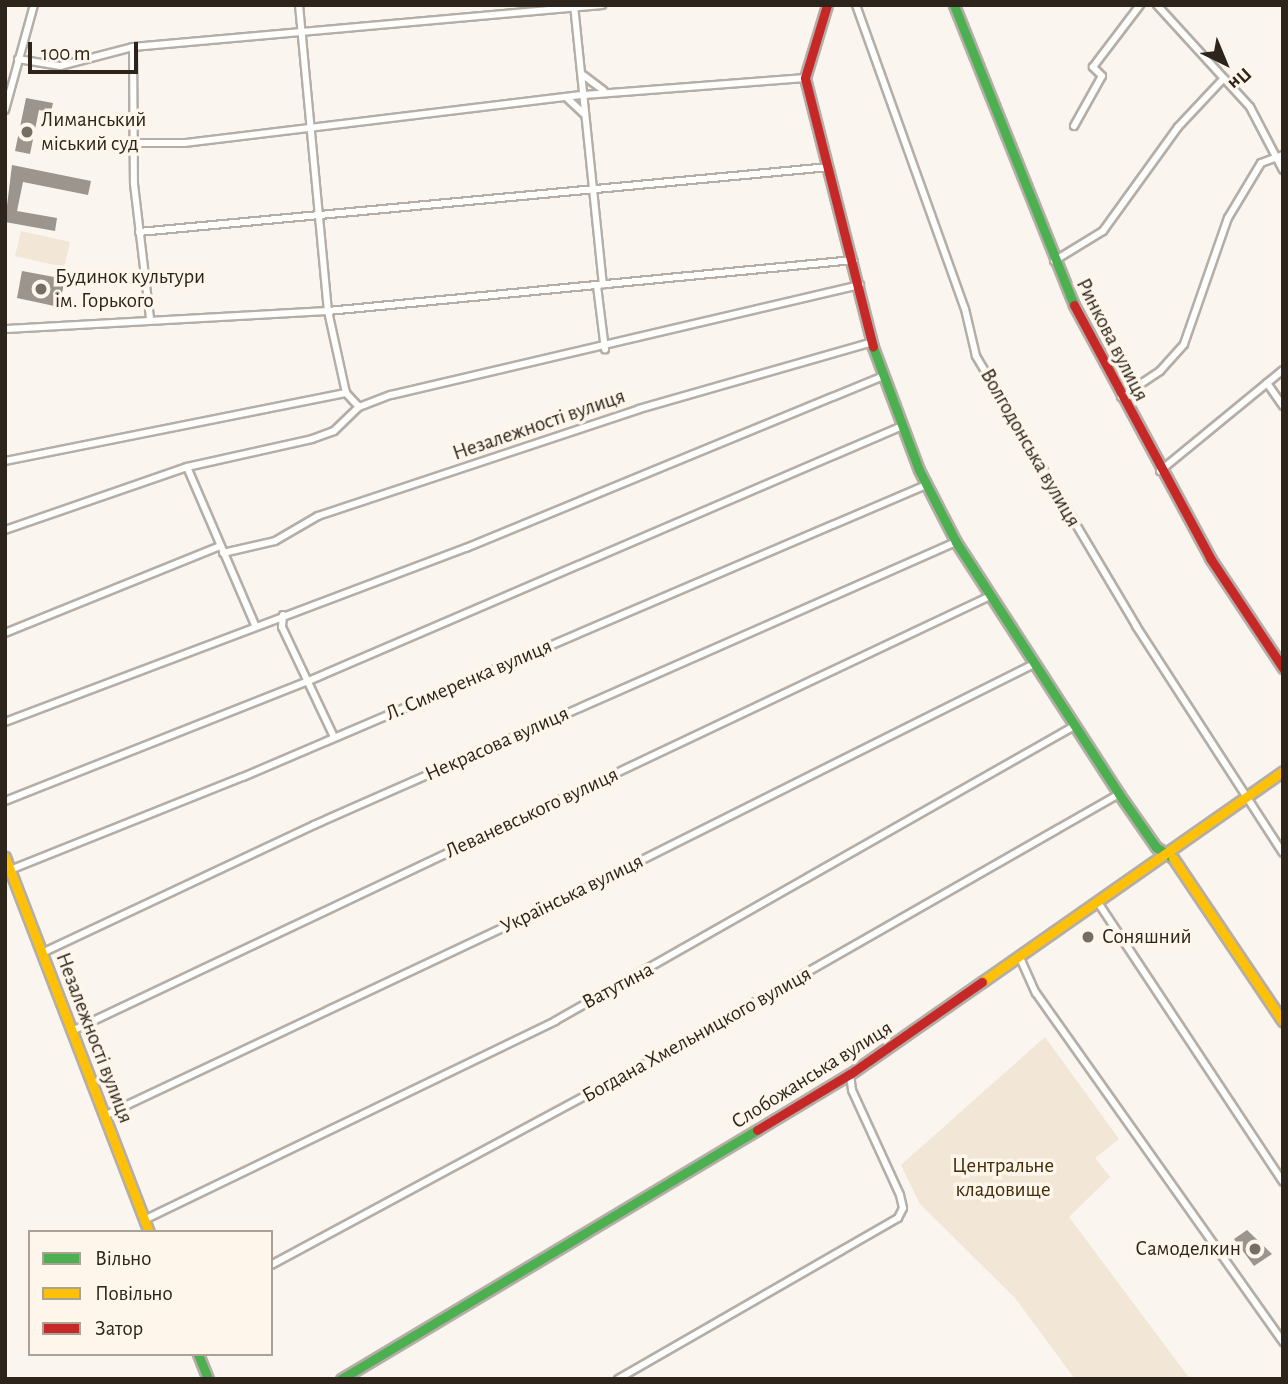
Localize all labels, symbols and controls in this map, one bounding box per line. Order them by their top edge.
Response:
scale bar [32,28,142,72]
north arrow [1190,28,1260,98]
text: 100 m [41,43,91,64]
text: Пн [1225,64,1255,94]
place label: Лиманський міський суд [41,107,146,157]
marker: Лиманський міський суд [19,124,35,140]
place label: Будинок культури ім. Горького [55,264,205,314]
street label: Ринкова вулиця [1070,274,1154,406]
marker: Будинок культури ім. Горького [33,281,49,297]
street label: Волгодонська вулиця [974,364,1086,532]
street label: Незалежності вулиця [449,384,629,466]
street label: Л. Симеренка вулиця [382,634,556,726]
street label: Некрасова вулиця [421,701,573,787]
street label: Леваневського вулиця [442,762,622,864]
street label: Українська вулиця [497,849,647,939]
place label: Соняшний [1102,924,1192,950]
marker: Соняшний [1080,929,1096,945]
street label: Незалежності вулиця [50,949,138,1127]
street label: Ватутина [578,957,658,1015]
street label: Богдана Хмельницкого вулиця [578,961,816,1109]
street label: Слобожанська вулиця [727,1015,897,1135]
park label: Центральне кладовище [952,1153,1054,1203]
legend [28,1230,273,1356]
place label: Самоделкин [1135,1236,1241,1262]
marker: Самоделкин [1247,1241,1263,1257]
text: Вільно [95,1248,151,1269]
text: Повільно [95,1283,173,1304]
text: Затор [95,1318,143,1339]

